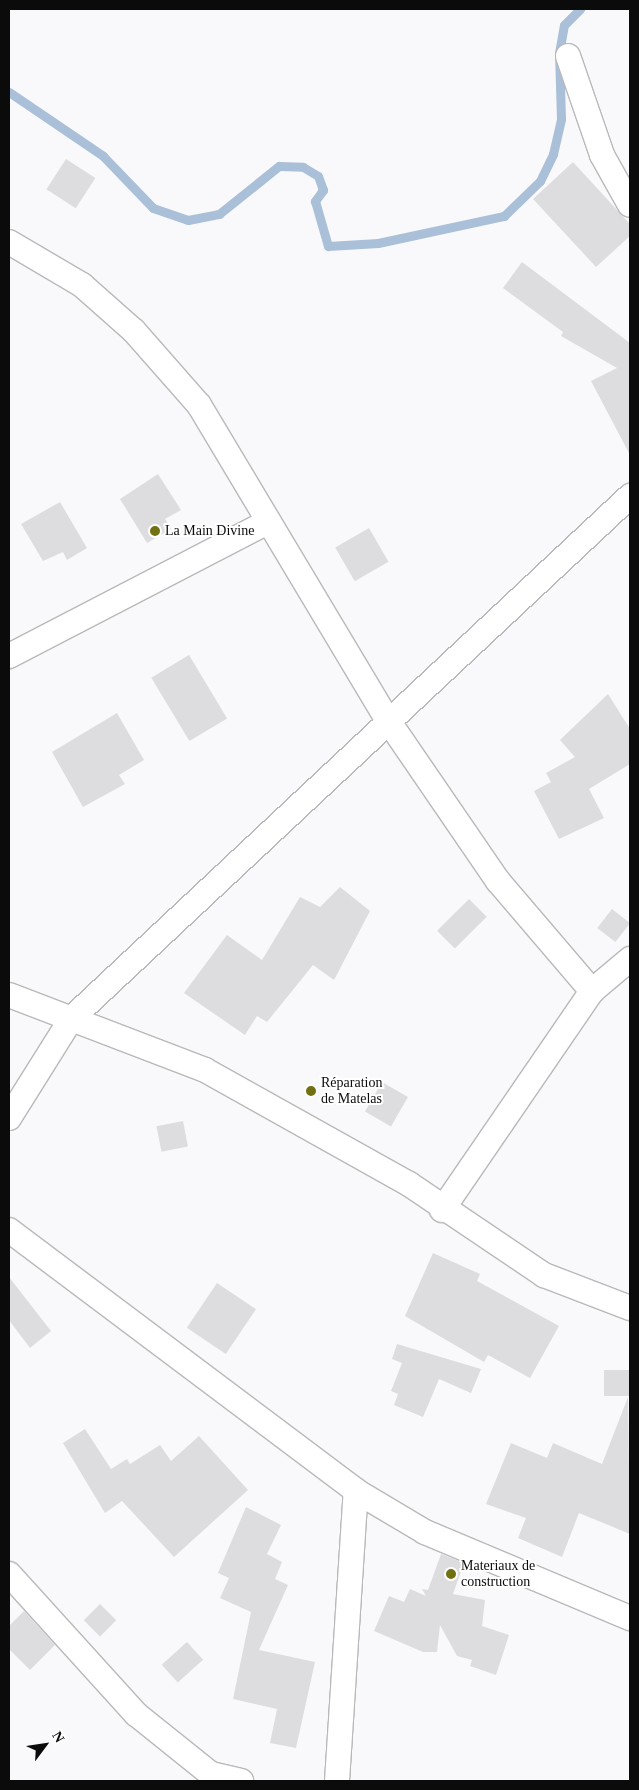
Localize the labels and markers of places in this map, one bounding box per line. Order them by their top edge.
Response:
place label: La Main Divine [165,523,254,539]
marker: La Main Divine [149,525,161,537]
place label: Réparation de Matelas [321,1075,382,1108]
marker: Réparation de Matelas [305,1085,317,1097]
place label: Materiaux de construction [461,1558,535,1590]
marker: Materiaux de construction [445,1568,457,1580]

